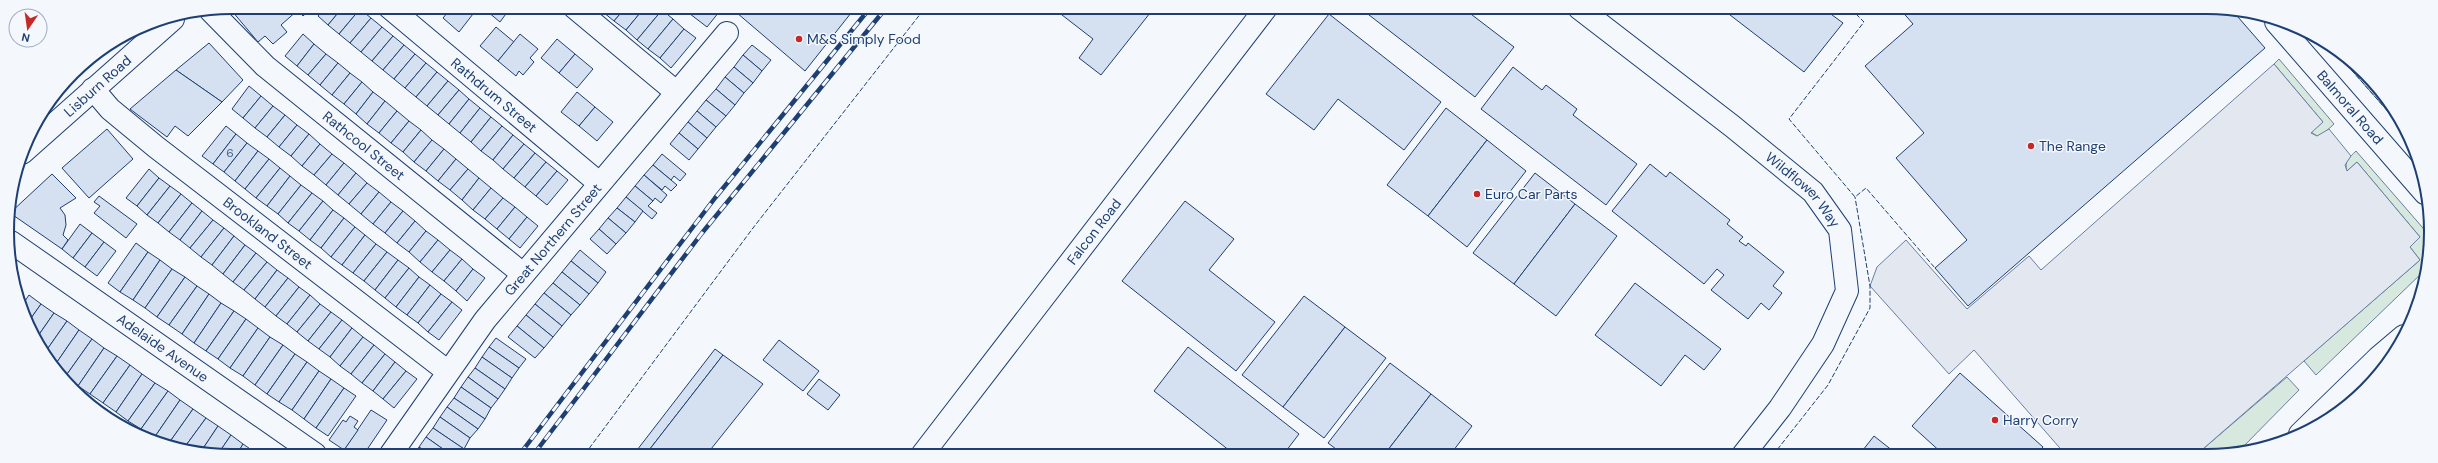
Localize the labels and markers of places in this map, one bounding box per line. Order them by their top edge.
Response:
place label: M&S Simply Food [807,30,921,48]
marker: M&S Simply Food [794,34,804,44]
place label: The Range [2039,137,2106,155]
marker: The Range [2026,141,2036,151]
place label: Euro Car Parts [1485,185,1578,203]
marker: Euro Car Parts [1472,189,1482,199]
place label: Harry Corry [2003,411,2079,429]
marker: Harry Corry [1990,415,2000,425]

